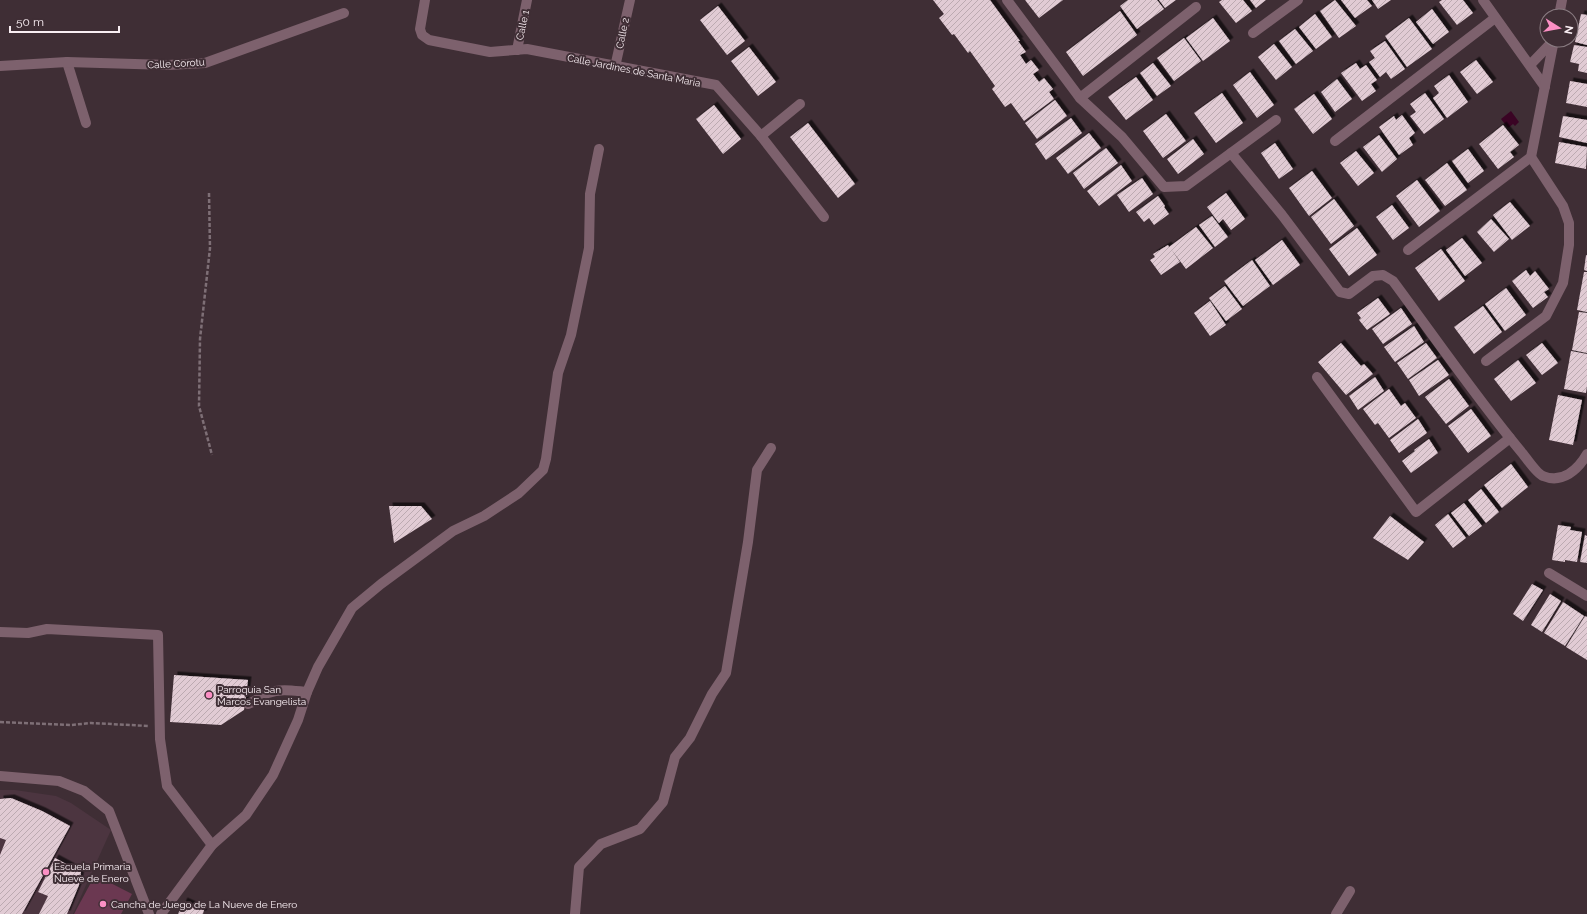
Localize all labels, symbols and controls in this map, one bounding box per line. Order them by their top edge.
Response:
scale bar [10,8,119,34]
street label: Calle 1 [514,8,531,41]
north arrow [1539,8,1579,48]
text: 50 m [16,15,44,29]
street label: Calle 2 [614,17,631,50]
text: N [1561,24,1576,35]
street label: Calle Jardines de Santa Maria [566,52,701,89]
street label: Calle Corotu [147,56,205,70]
place label: Parroquia San Marcos Evangelista [217,684,306,707]
marker: Parroquia San Marcos Evangelista [204,690,214,700]
place label: Escuela Primaria Nueve de Enero [54,861,131,884]
marker: Escuela Primaria Nueve de Enero [41,867,51,877]
marker: Cancha de Juego de La Nueve de Enero [98,899,108,909]
place label: Cancha de Juego de La Nueve de Enero [111,899,297,910]

